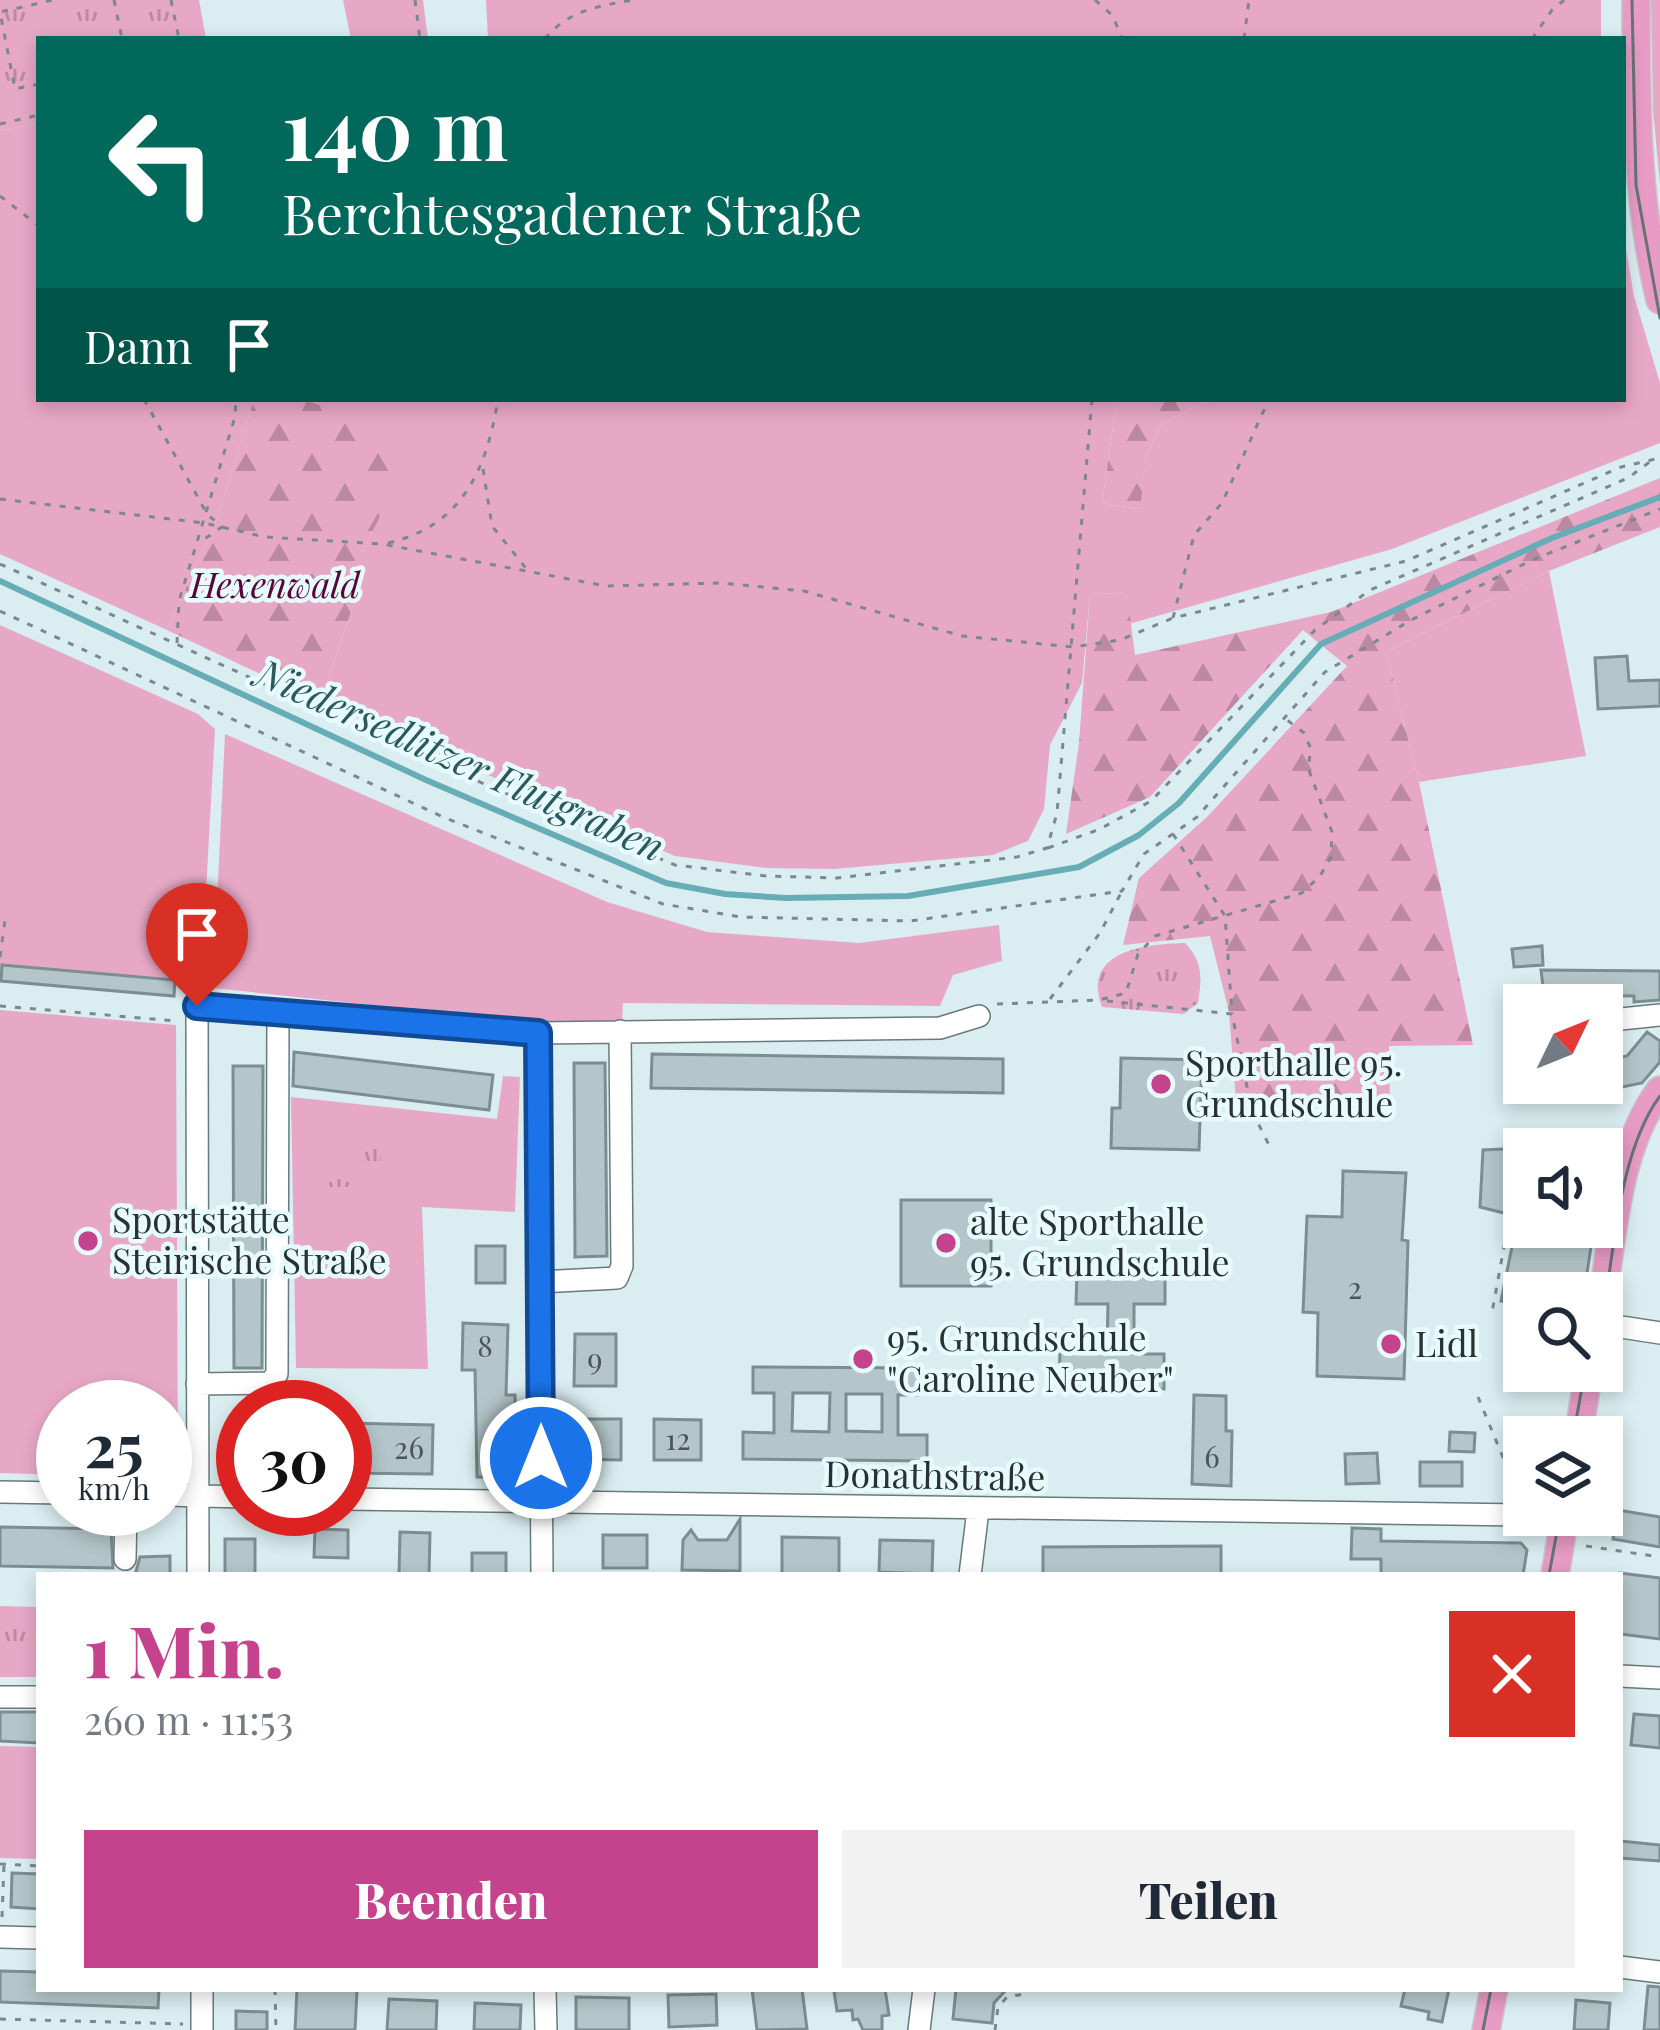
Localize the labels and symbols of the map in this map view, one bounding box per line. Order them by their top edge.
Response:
park label: Hexenwald [188,559,361,607]
water label: Niedersedlitzer Flutgraben [246,643,673,872]
pin [146,883,248,1006]
north arrow [1503,984,1623,1104]
place label: Sporthalle 95. Grundschule [1185,1037,1403,1126]
marker: Sporthalle 95. Grundschule [1148,1071,1174,1097]
place label: Sportstätte Steirische Straße [112,1194,387,1283]
place label: alte Sporthalle 95. Grundschule [970,1196,1230,1285]
marker: Sportstätte Steirische Straße [75,1228,101,1254]
marker: alte Sporthalle 95. Grundschule [933,1230,959,1256]
house number: 2 [1348,1267,1362,1307]
place label: 95. Grundschule "Caroline Neuber" [887,1312,1174,1401]
place label: Lidl [1415,1318,1478,1366]
house number: 8 [477,1325,493,1365]
marker: Lidl [1378,1331,1404,1357]
house number: 9 [587,1338,603,1378]
marker: 95. Grundschule "Caroline Neuber" [850,1346,876,1372]
speed limit sign: 30 [216,1380,372,1536]
position arrow [478,1395,604,1521]
house number: 12 [665,1418,691,1458]
house number: 26 [394,1427,424,1467]
house number: 6 [1204,1436,1220,1476]
street label: Donathstraße [824,1448,1046,1500]

